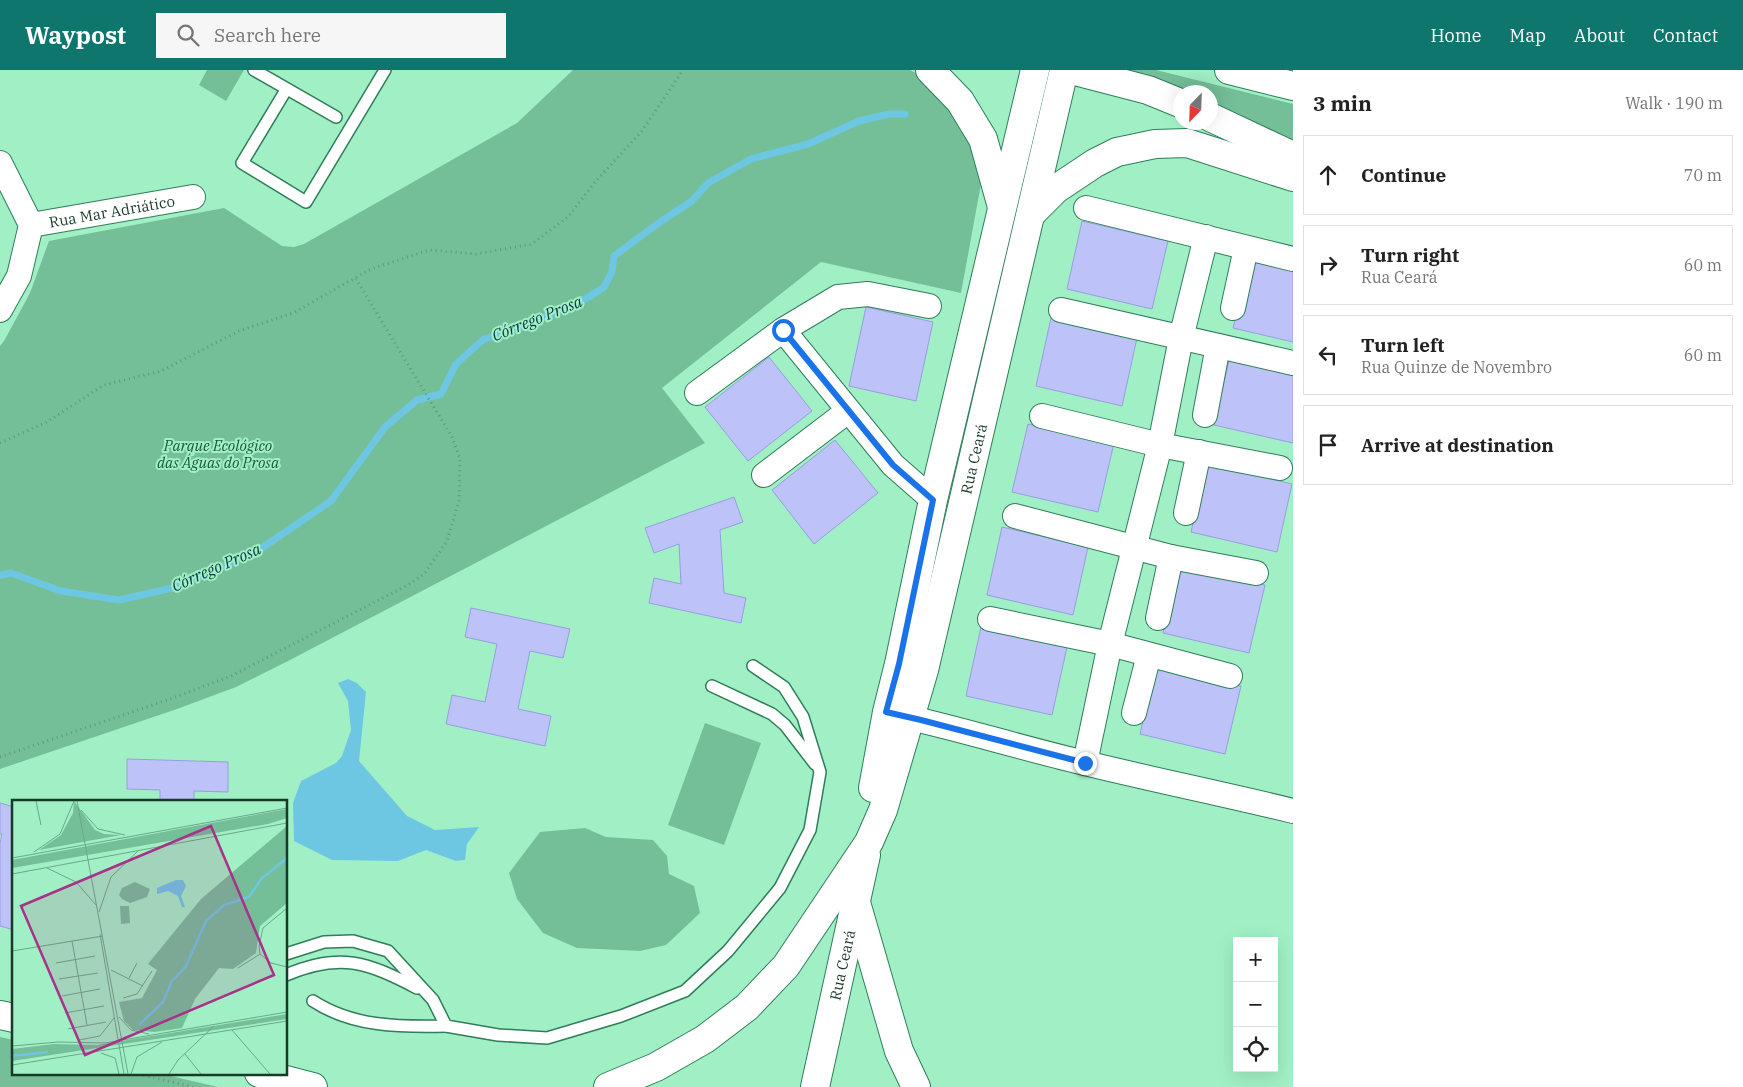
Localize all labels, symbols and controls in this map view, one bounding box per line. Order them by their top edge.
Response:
search box [156,13,506,58]
text: Waypost [25,19,126,51]
icon: search [174,21,202,49]
text: Search here [214,23,321,47]
text: Home [1430,24,1482,47]
text: Map [1510,24,1546,47]
text: About [1574,24,1625,47]
text: Contact [1653,24,1718,47]
north arrow [1173,85,1218,130]
text: 3 min [1313,89,1372,117]
text: Walk · 190 m [1625,93,1723,113]
icon: ahead [1314,161,1342,189]
text: Continue [1361,163,1446,187]
text: 70 m [1684,165,1722,185]
street label: Rua Mar Adriático [47,191,176,231]
text: Turn right [1361,243,1459,267]
icon: right [1314,251,1342,279]
text: 60 m [1684,255,1722,275]
text: Rua Ceará [1361,267,1438,287]
water label: Córrego Prosa [489,291,585,345]
route start [772,319,795,342]
text: Turn left [1361,333,1444,357]
icon: left [1314,341,1342,369]
text: 60 m [1684,345,1722,365]
text: Rua Quinze de Novembro [1361,357,1552,377]
street label: Rua Ceará [956,421,991,496]
icon: arrive [1314,431,1342,459]
text: Arrive at destination [1361,433,1554,457]
park label: Parque Ecológico das Águas do Prosa [157,436,280,472]
water label: Córrego Prosa [168,538,264,596]
route end [1074,752,1097,775]
inset map [12,800,288,1074]
street label: Rua Ceará [825,928,859,1002]
map controls [1233,937,1278,1072]
button: + [1233,937,1278,982]
button: − [1233,982,1278,1027]
button: locate [1233,1027,1278,1072]

